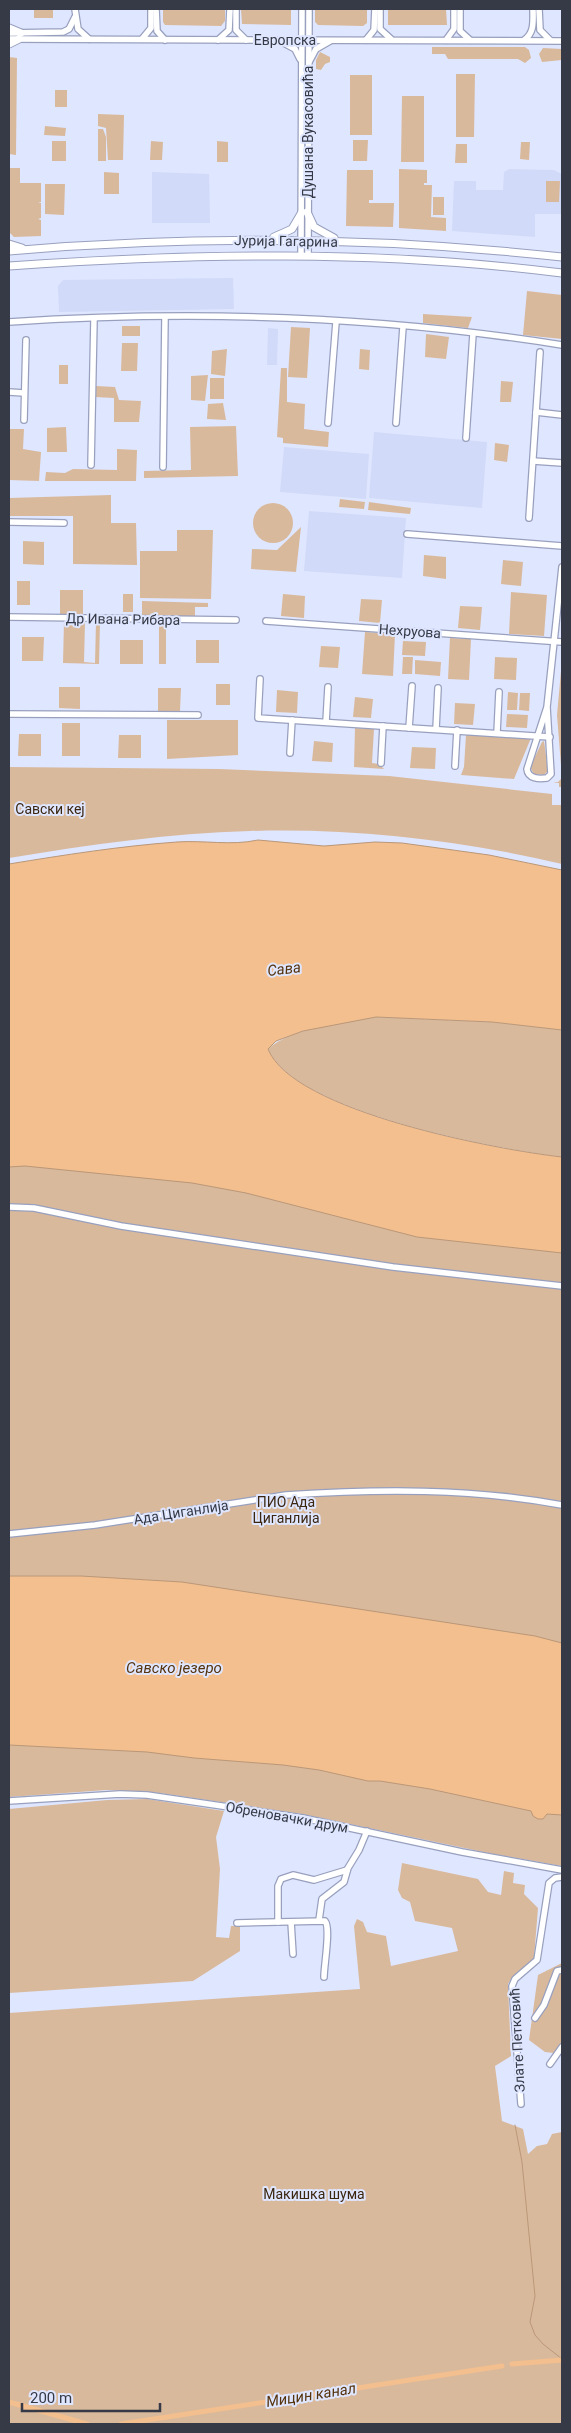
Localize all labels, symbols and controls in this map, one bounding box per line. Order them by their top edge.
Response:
street label: Европска [254,32,316,48]
street label: Душана Вукасовића [300,66,316,198]
street label: Јурија Гагарина [234,232,338,250]
street label: Др Ивана Рибара [66,610,180,628]
street label: Нехруова [378,621,442,641]
park label: Савски кеј [15,801,85,817]
water label: Сава [266,958,302,980]
park label: ПИО Ада Циганлија [252,1494,320,1526]
street label: Ада Циганлија [132,1497,230,1527]
water label: Савско језеро [126,1659,222,1677]
street label: Обреновачки друм [224,1798,350,1836]
street label: Злате Петковић [506,1987,528,2093]
park label: Макишка шума [263,2186,365,2202]
water label: Мицин канал [265,2379,357,2411]
scale bar [22,2380,160,2412]
text: 200 m [30,2389,72,2407]

